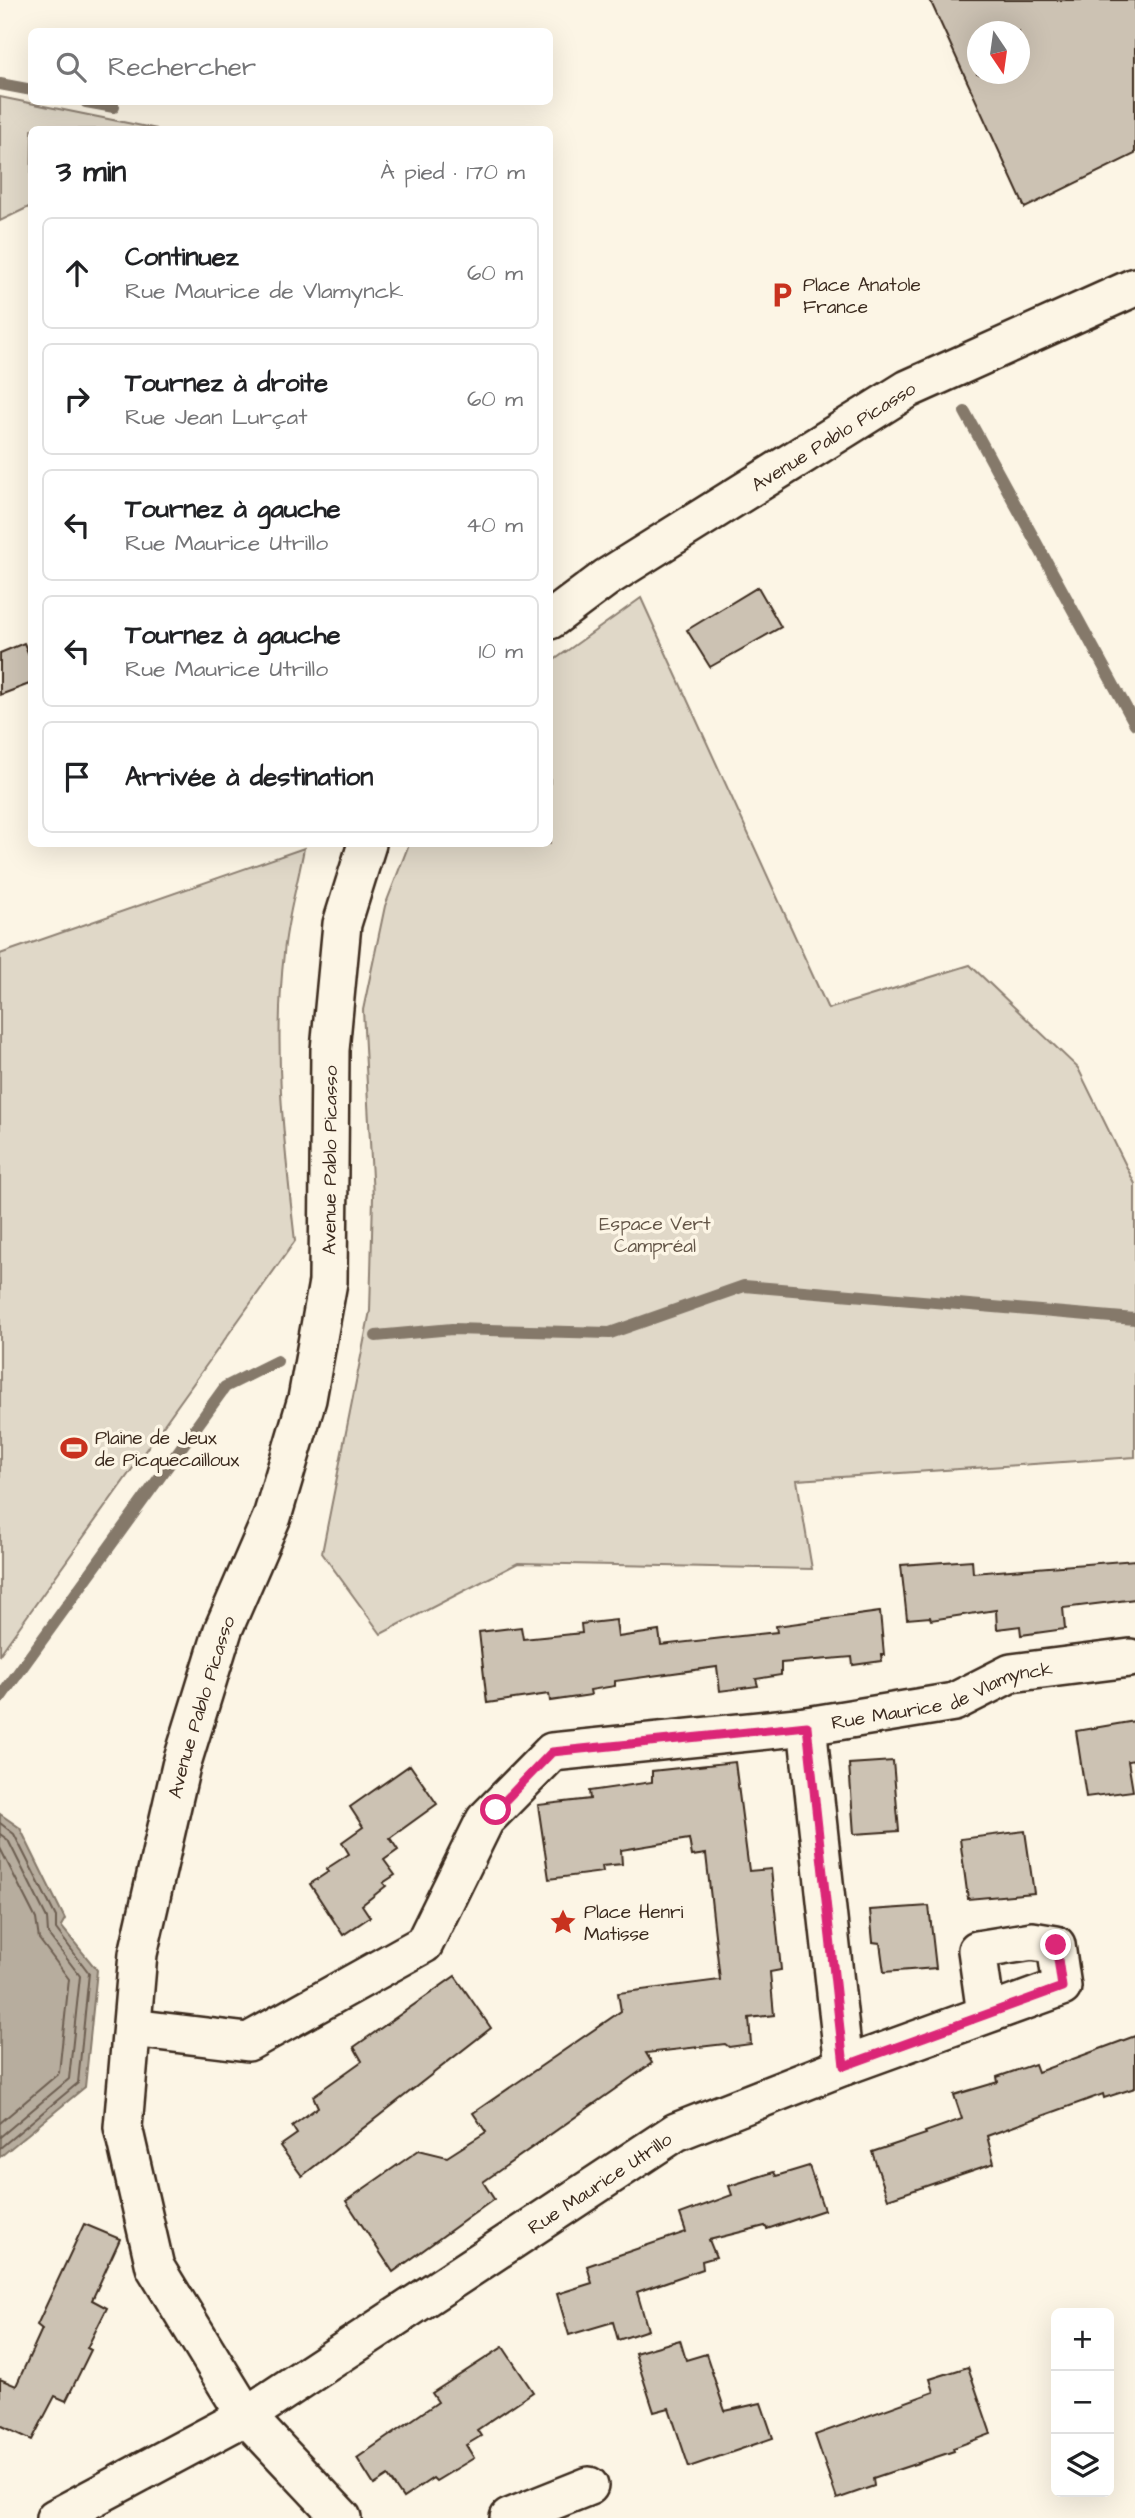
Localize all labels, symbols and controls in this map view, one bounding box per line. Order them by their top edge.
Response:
north arrow [967,21,1030,84]
search box [28,28,553,105]
icon: search [52,48,90,86]
text: Rechercher [108,49,256,85]
text: 3 min [56,151,126,193]
text: À pied · 170 m [380,156,525,188]
text: Continuez [125,239,239,275]
icon: ahead [58,254,96,292]
text: 60 m [467,257,523,289]
place label: Place Anatole France [803,272,921,321]
text: Rue Maurice de Vlamynck [125,275,403,307]
parking icon: Place Anatole France [767,280,797,310]
text: Tournez à droite [125,365,328,401]
street label: Avenue Pablo Picasso [746,375,920,499]
icon: right [58,380,96,418]
text: 60 m [467,383,523,415]
text: Rue Jean Lurçat [125,401,308,433]
text: Tournez à gauche [125,491,341,527]
icon: left [58,506,96,544]
text: 40 m [466,509,523,541]
text: Rue Maurice Utrillo [125,527,328,559]
text: Tournez à gauche [125,617,341,653]
icon: left [58,632,96,670]
text: 10 m [478,635,523,667]
text: Rue Maurice Utrillo [125,653,328,685]
icon: arrive [58,758,96,796]
text: Arrivée à destination [125,759,373,795]
street label: Avenue Pablo Picasso [316,1065,345,1255]
park label: Espace Vert Campréal [599,1211,711,1260]
place label: Plaine de Jeux de Picquecailloux [95,1425,239,1474]
sports icon: Plaine de Jeux de Picquecailloux [59,1433,89,1463]
street label: Avenue Pablo Picasso [162,1611,243,1801]
street label: Rue Maurice de Vlamynck [829,1656,1055,1737]
route start [480,1794,511,1825]
place label: Place Henri Matisse [584,1899,683,1948]
place icon: Place Henri Matisse [548,1907,578,1937]
route end [1040,1929,1071,1960]
street label: Rue Maurice Utrillo [523,2126,678,2241]
map controls [1051,2308,1114,2497]
button: + [1051,2308,1114,2371]
button: − [1051,2371,1114,2434]
button: layers [1051,2434,1114,2497]

